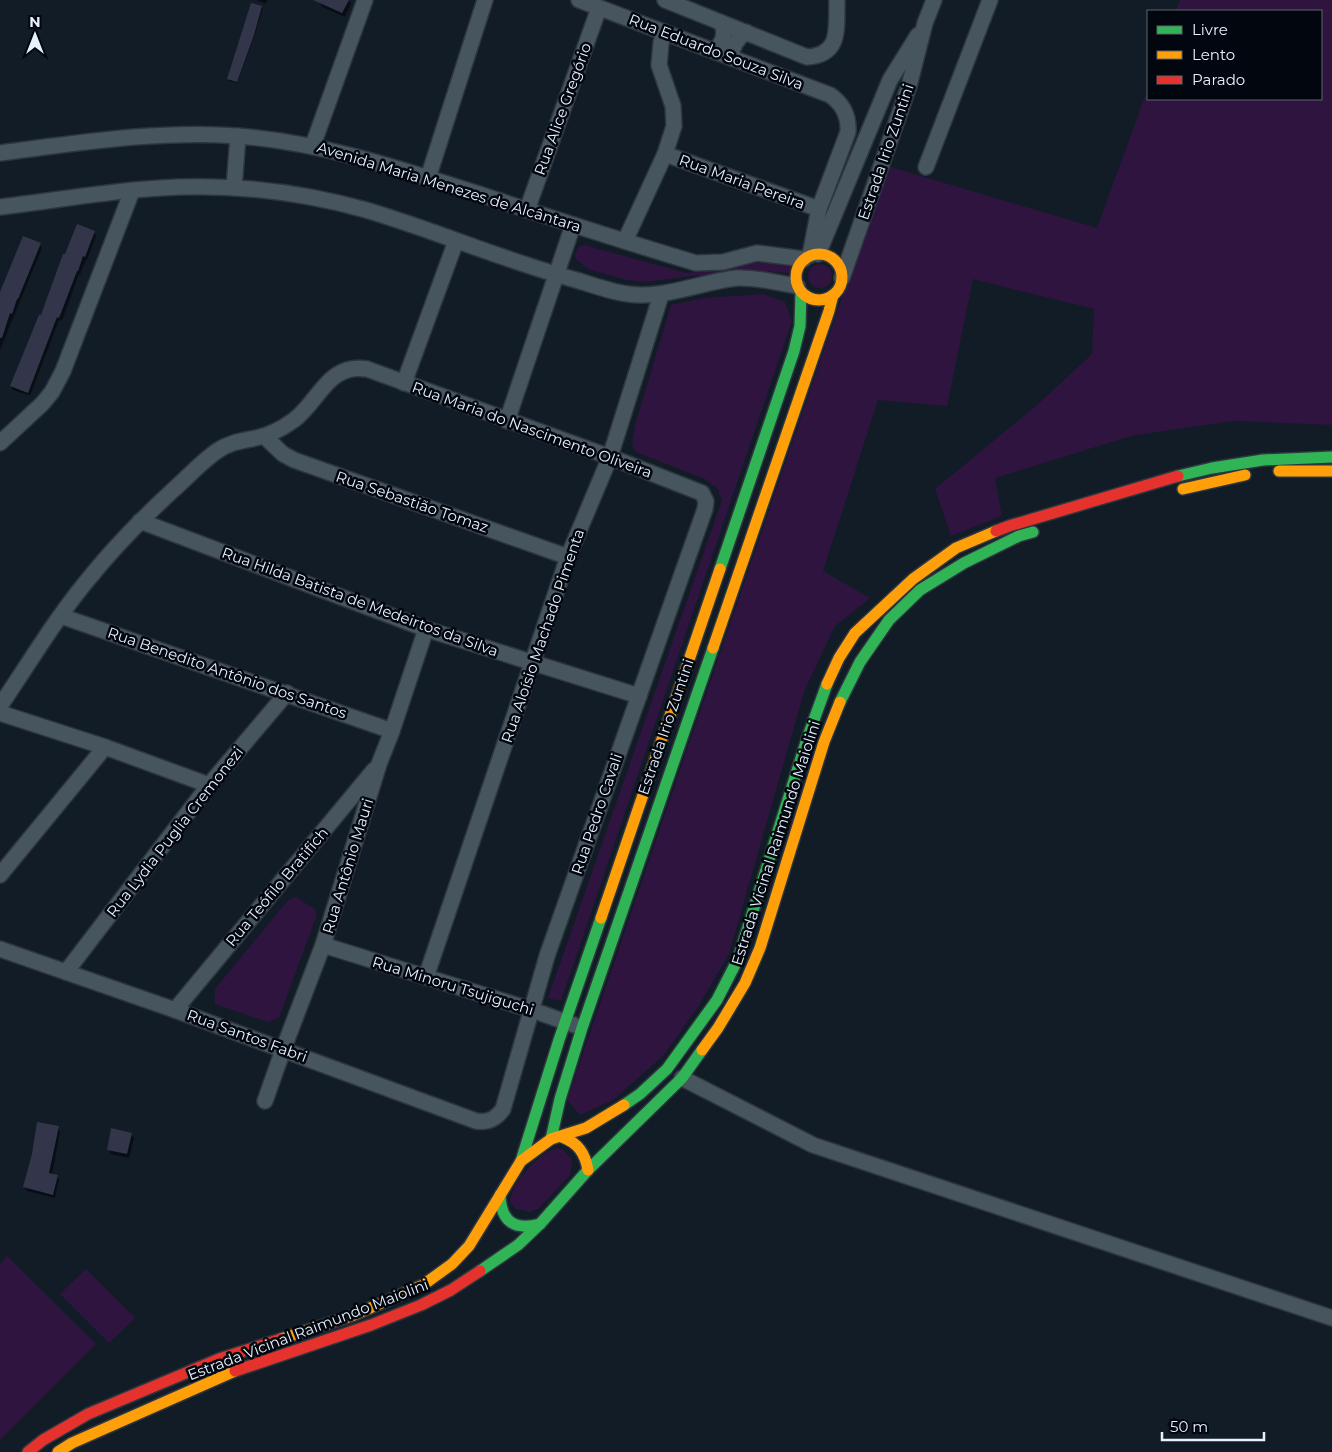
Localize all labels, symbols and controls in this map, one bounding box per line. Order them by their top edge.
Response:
street label: Rua Eduardo Souza Silva [626,9,806,94]
north arrow [10,10,60,60]
legend [1147,10,1322,100]
text: N [29,13,41,31]
text: Livre [1192,20,1228,39]
street label: Rua Alice Gregório [530,40,595,178]
text: Lento [1192,45,1235,64]
text: Parado [1192,70,1245,89]
street label: Estrada Irio Zuntini [853,81,918,222]
street label: Avenida Maria Menezes de Alcântara [315,137,583,236]
street label: Rua Maria Pereira [677,150,808,213]
street label: Rua Maria do Nascimento Oliveira [410,377,655,482]
street label: Rua Sebastião Tomaz [333,466,491,537]
street label: Rua Aloísio Machado Pimenta [497,526,588,745]
street label: Rua Hilda Batista de Medeirtos da Silva [219,543,501,660]
street label: Rua Benedito Antônio dos Santos [105,623,349,722]
street label: Estrada Irio Zuntini [633,656,698,797]
street label: Estrada Vicinal Raimundo Maiolini [727,718,824,968]
street label: Rua Lydia Puglia Cremonezi [102,743,247,921]
street label: Rua Pedro Cavali [567,751,626,877]
street label: Rua Antônio Mauri [318,796,377,936]
street label: Rua Teófilo Bratifich [221,823,332,950]
street label: Rua Minoru Tsujiguchi [370,952,536,1019]
street label: Rua Santos Fabri [184,1005,310,1066]
street label: Estrada Vicinal Raimundo Maiolini [185,1275,431,1384]
scale bar [1162,1410,1264,1442]
text: 50 m [1170,1417,1208,1436]

